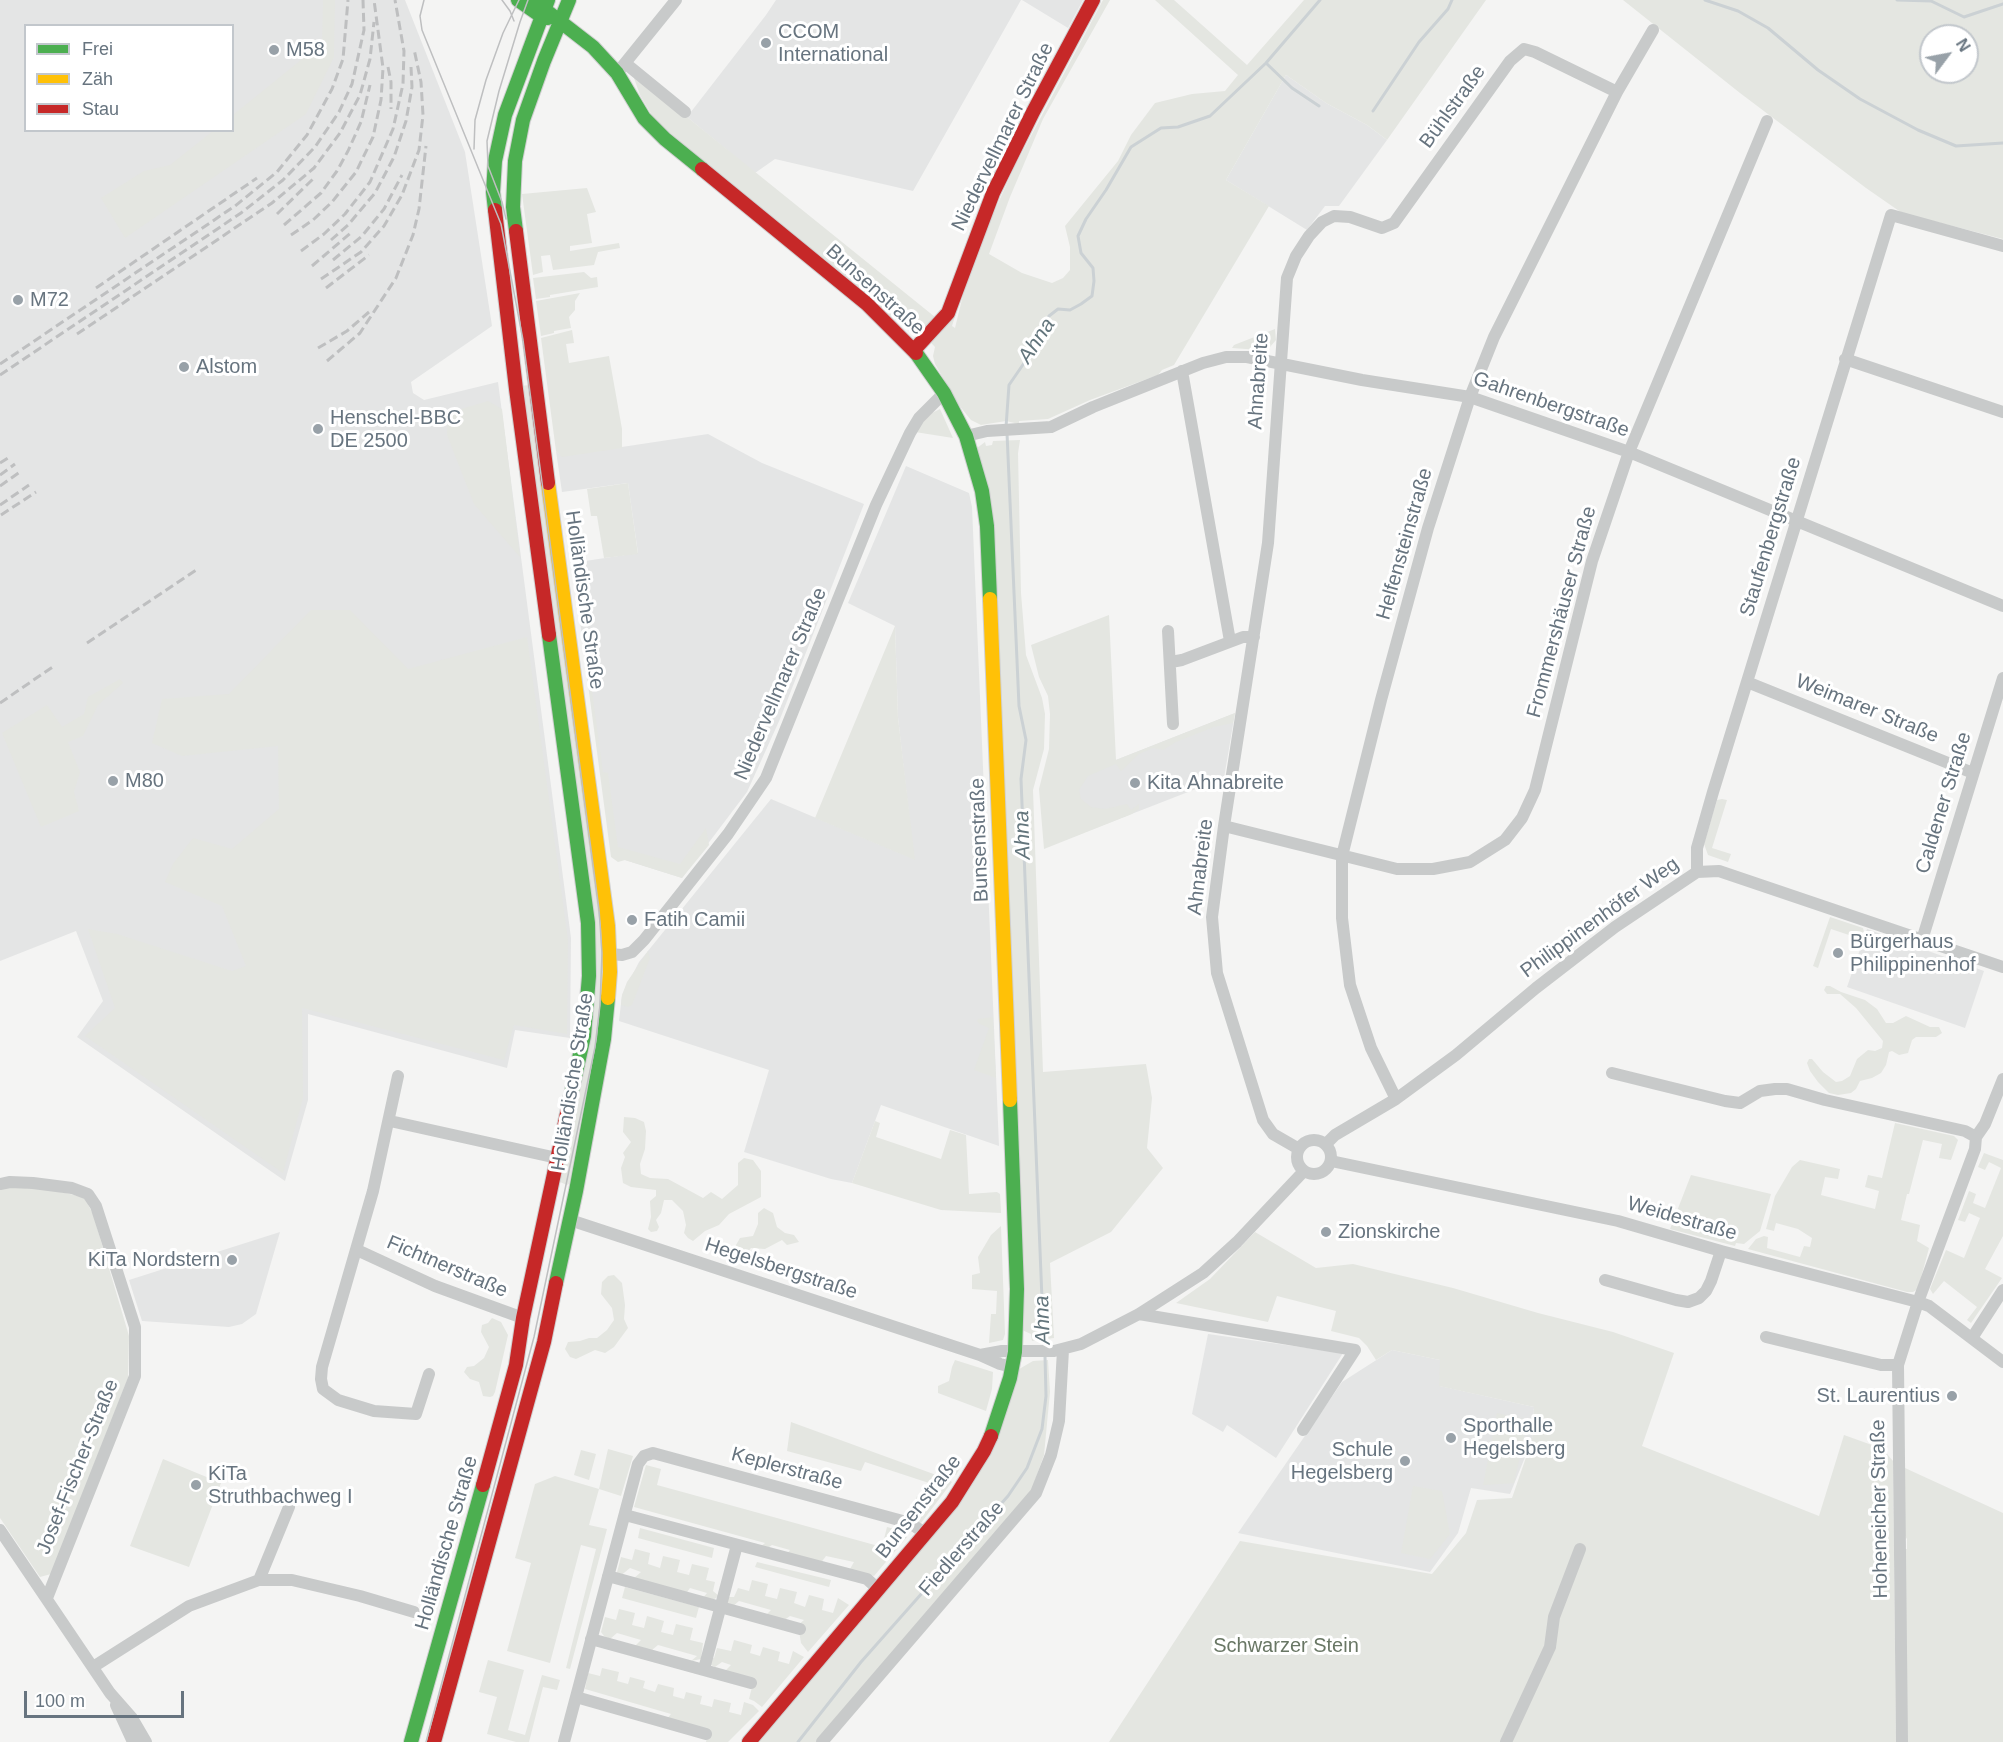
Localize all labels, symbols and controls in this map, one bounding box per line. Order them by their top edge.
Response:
place label: CCOM International [778,20,888,67]
legend [24,24,234,132]
north arrow [1919,24,1979,84]
marker: CCOM International [759,36,773,50]
text: N [1953,36,1973,55]
place label: M58 [286,38,325,62]
text: Frei [82,39,113,59]
street label: Niedervellmarer Straße [947,39,1059,235]
marker: M58 [267,43,281,57]
street label: Bühlstraße [1415,61,1491,153]
text: Zäh [82,69,113,89]
text: Stau [82,99,119,119]
street label: Bunsenstraße [821,239,929,341]
place label: M72 [30,288,69,312]
marker: M72 [11,293,25,307]
water label: Ahna [1013,314,1061,368]
street label: Ahnabreite [1244,332,1274,430]
place label: Alstom [196,355,257,379]
marker: Alstom [177,360,191,374]
street label: Gahrenbergstraße [1470,367,1632,443]
place label: Henschel-BBC DE 2500 [330,406,461,453]
marker: Henschel-BBC DE 2500 [311,422,325,436]
street label: Staufenbergstraße [1735,454,1807,620]
street label: Helfensteinstraße [1372,465,1438,623]
street label: Frommershäuser Straße [1522,504,1602,720]
street label: Holländische Straße [560,509,608,691]
street label: Niedervellmarer Straße [730,584,832,784]
street label: Weimarer Straße [1792,669,1942,749]
street label: Caldener Straße [1911,729,1977,877]
place label: M80 [125,769,164,793]
place label: Kita Ahnabreite [1147,771,1284,795]
marker: M80 [106,774,120,788]
marker: Kita Ahnabreite [1128,776,1142,790]
street label: Bunsenstraße [966,777,994,903]
water label: Ahna [1010,810,1036,860]
street label: Ahnabreite [1183,818,1219,916]
street label: Philippinenhöfer Weg [1516,853,1684,983]
place label: Fatih Camii [644,908,745,932]
marker: Fatih Camii [625,913,639,927]
place label: Bürgerhaus Philippinenhof [1850,930,1976,977]
marker: Bürgerhaus Philippinenhof [1831,946,1845,960]
street label: Holländische Straße [547,991,599,1173]
street label: Weidestraße [1624,1192,1740,1246]
place label: Zionskirche [1338,1220,1440,1244]
marker: Zionskirche [1319,1225,1333,1239]
street label: Fichtnerstraße [383,1231,511,1303]
street label: Hegelsbergstraße [702,1233,860,1305]
place label: KiTa Nordstern [88,1248,220,1272]
marker: KiTa Nordstern [225,1253,239,1267]
water label: Ahna [1030,1295,1056,1345]
street label: Josef-Fischer-Straße [32,1376,124,1558]
place label: St. Laurentius [1817,1384,1940,1408]
marker: St. Laurentius [1945,1389,1959,1403]
place label: Sporthalle Hegelsberg [1463,1414,1565,1461]
street label: Hoheneicher Straße [1866,1419,1894,1599]
marker: Sporthalle Hegelsberg [1444,1431,1458,1445]
place label: Schule Hegelsberg [1291,1438,1393,1485]
street label: Keplerstraße [729,1443,845,1495]
street label: Bunsenstraße [871,1451,967,1563]
street label: Holländische Straße [411,1453,483,1633]
marker: Schule Hegelsberg [1398,1454,1412,1468]
place label: KiTa Struthbachweg I [208,1462,353,1509]
marker: KiTa Struthbachweg I [189,1478,203,1492]
street label: Fiedlerstraße [914,1497,1010,1601]
park label: Schwarzer Stein [1213,1634,1359,1658]
scale bar [27,1679,188,1717]
text: 100 m [35,1691,85,1711]

